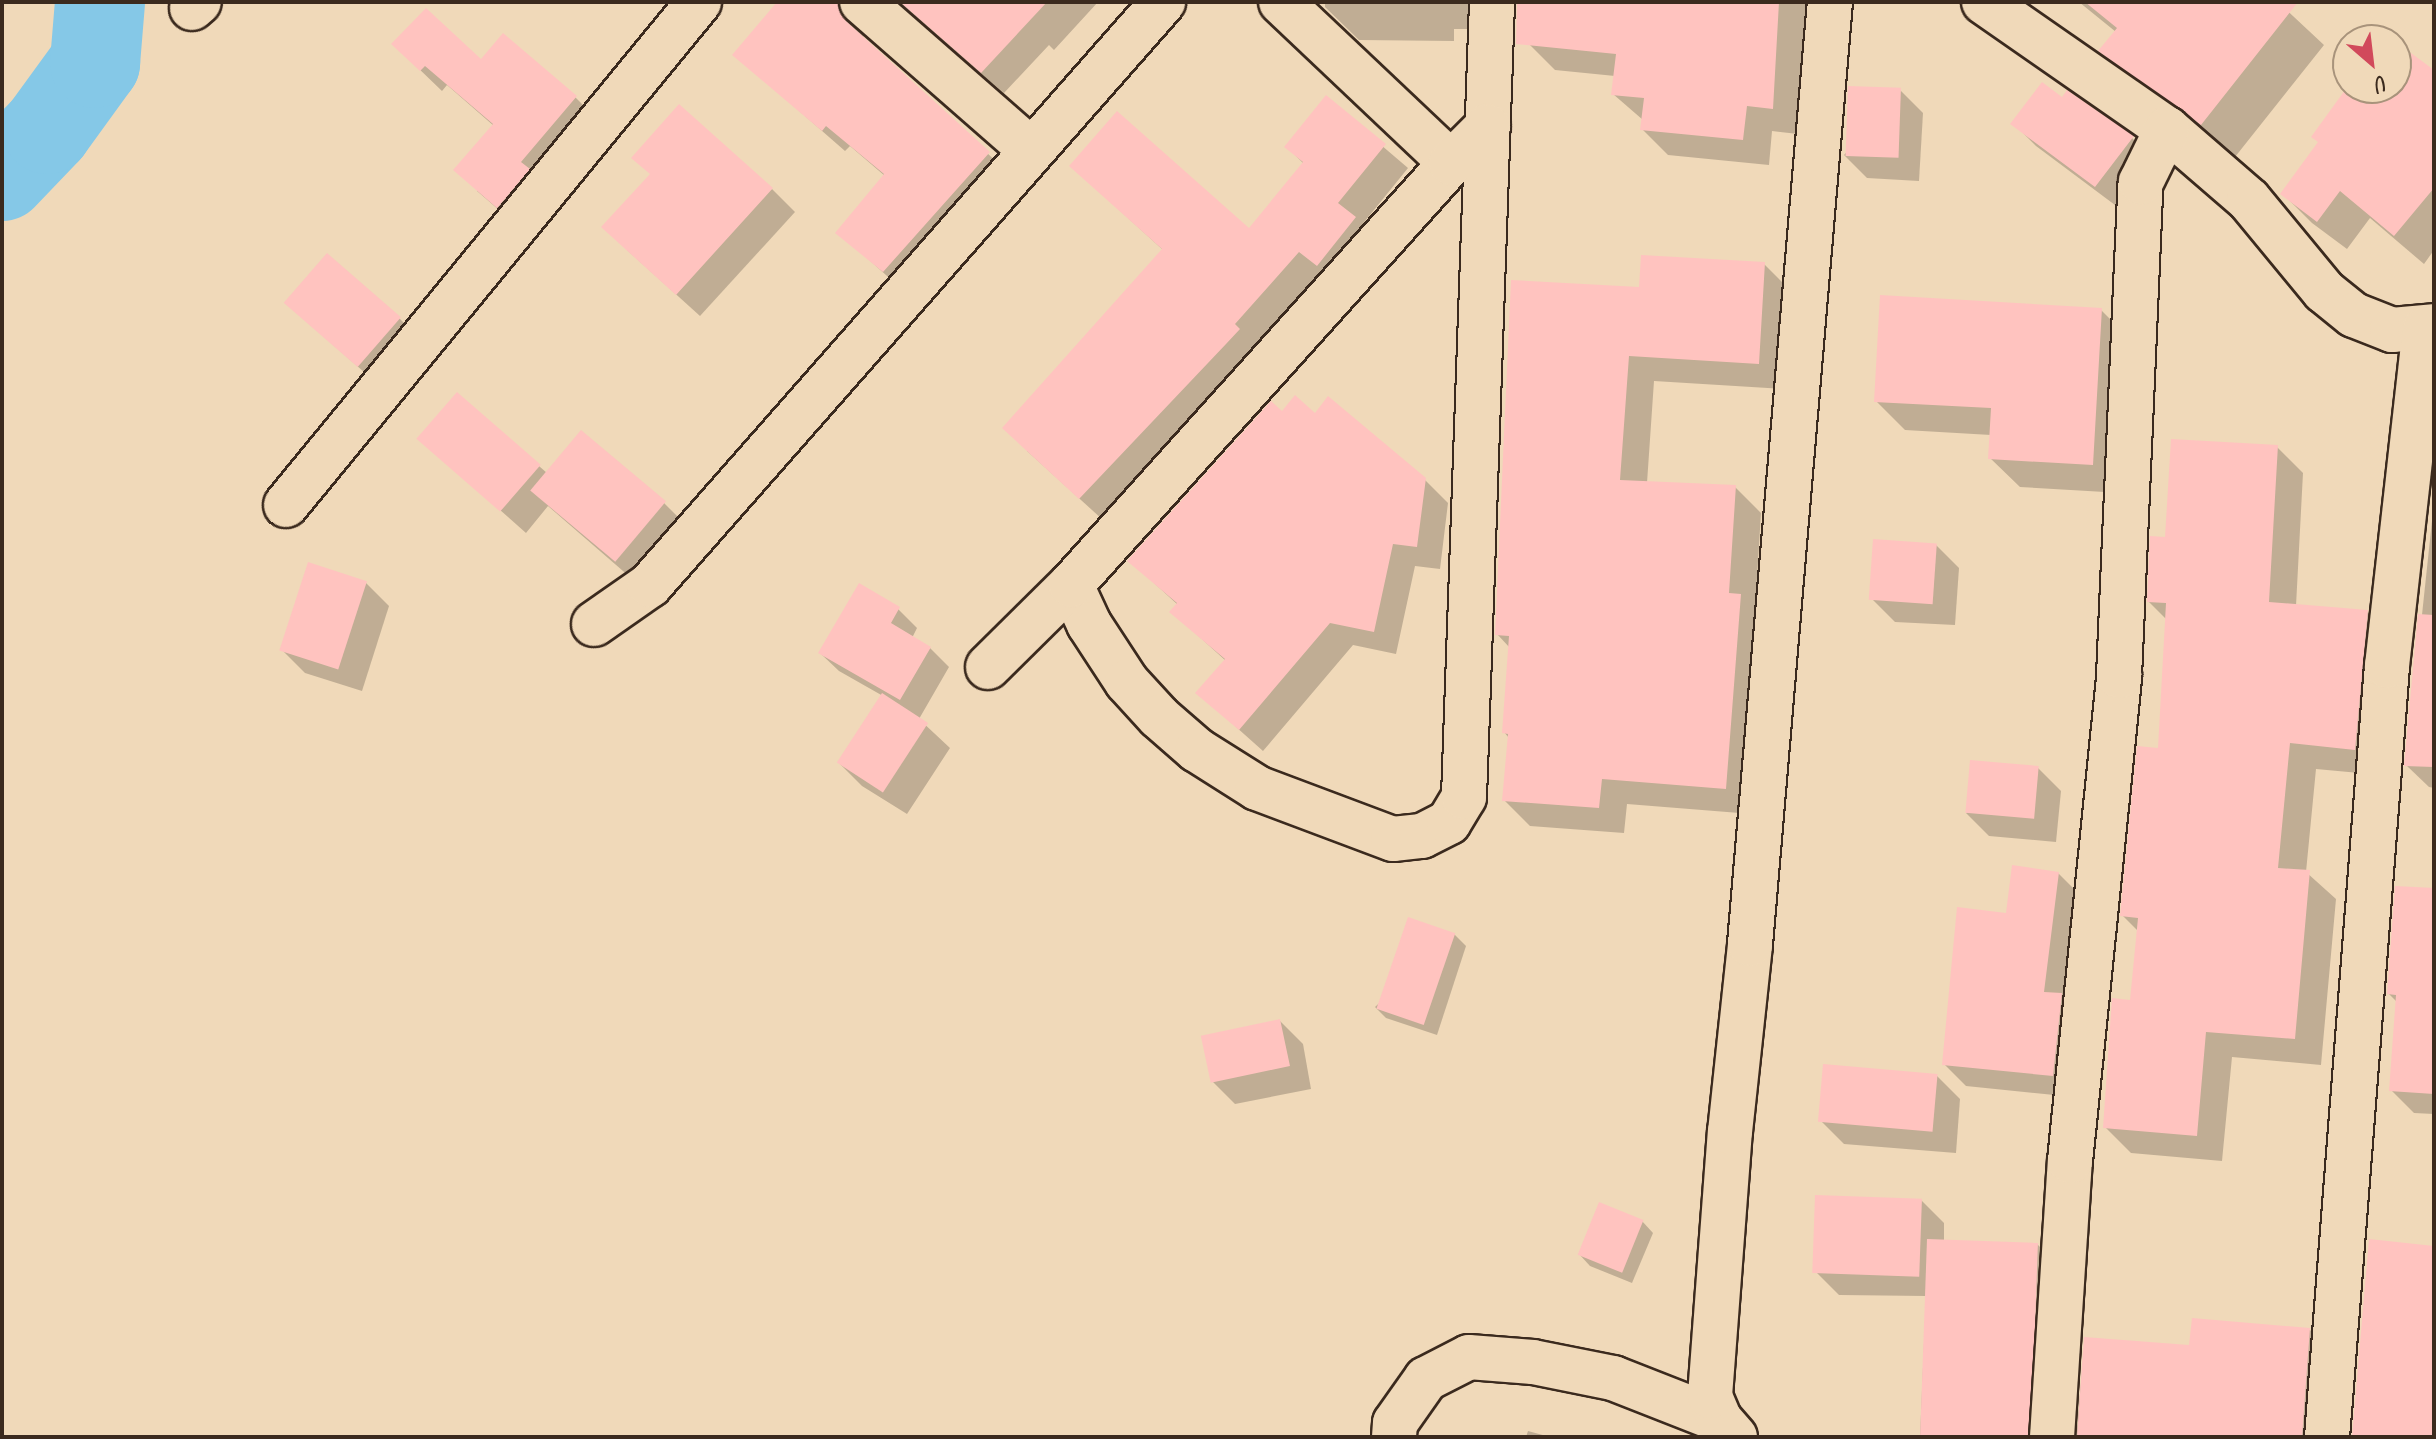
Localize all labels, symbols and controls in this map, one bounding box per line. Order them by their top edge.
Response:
north arrow [2332,24,2412,104]
text: U [2371,69,2394,98]

